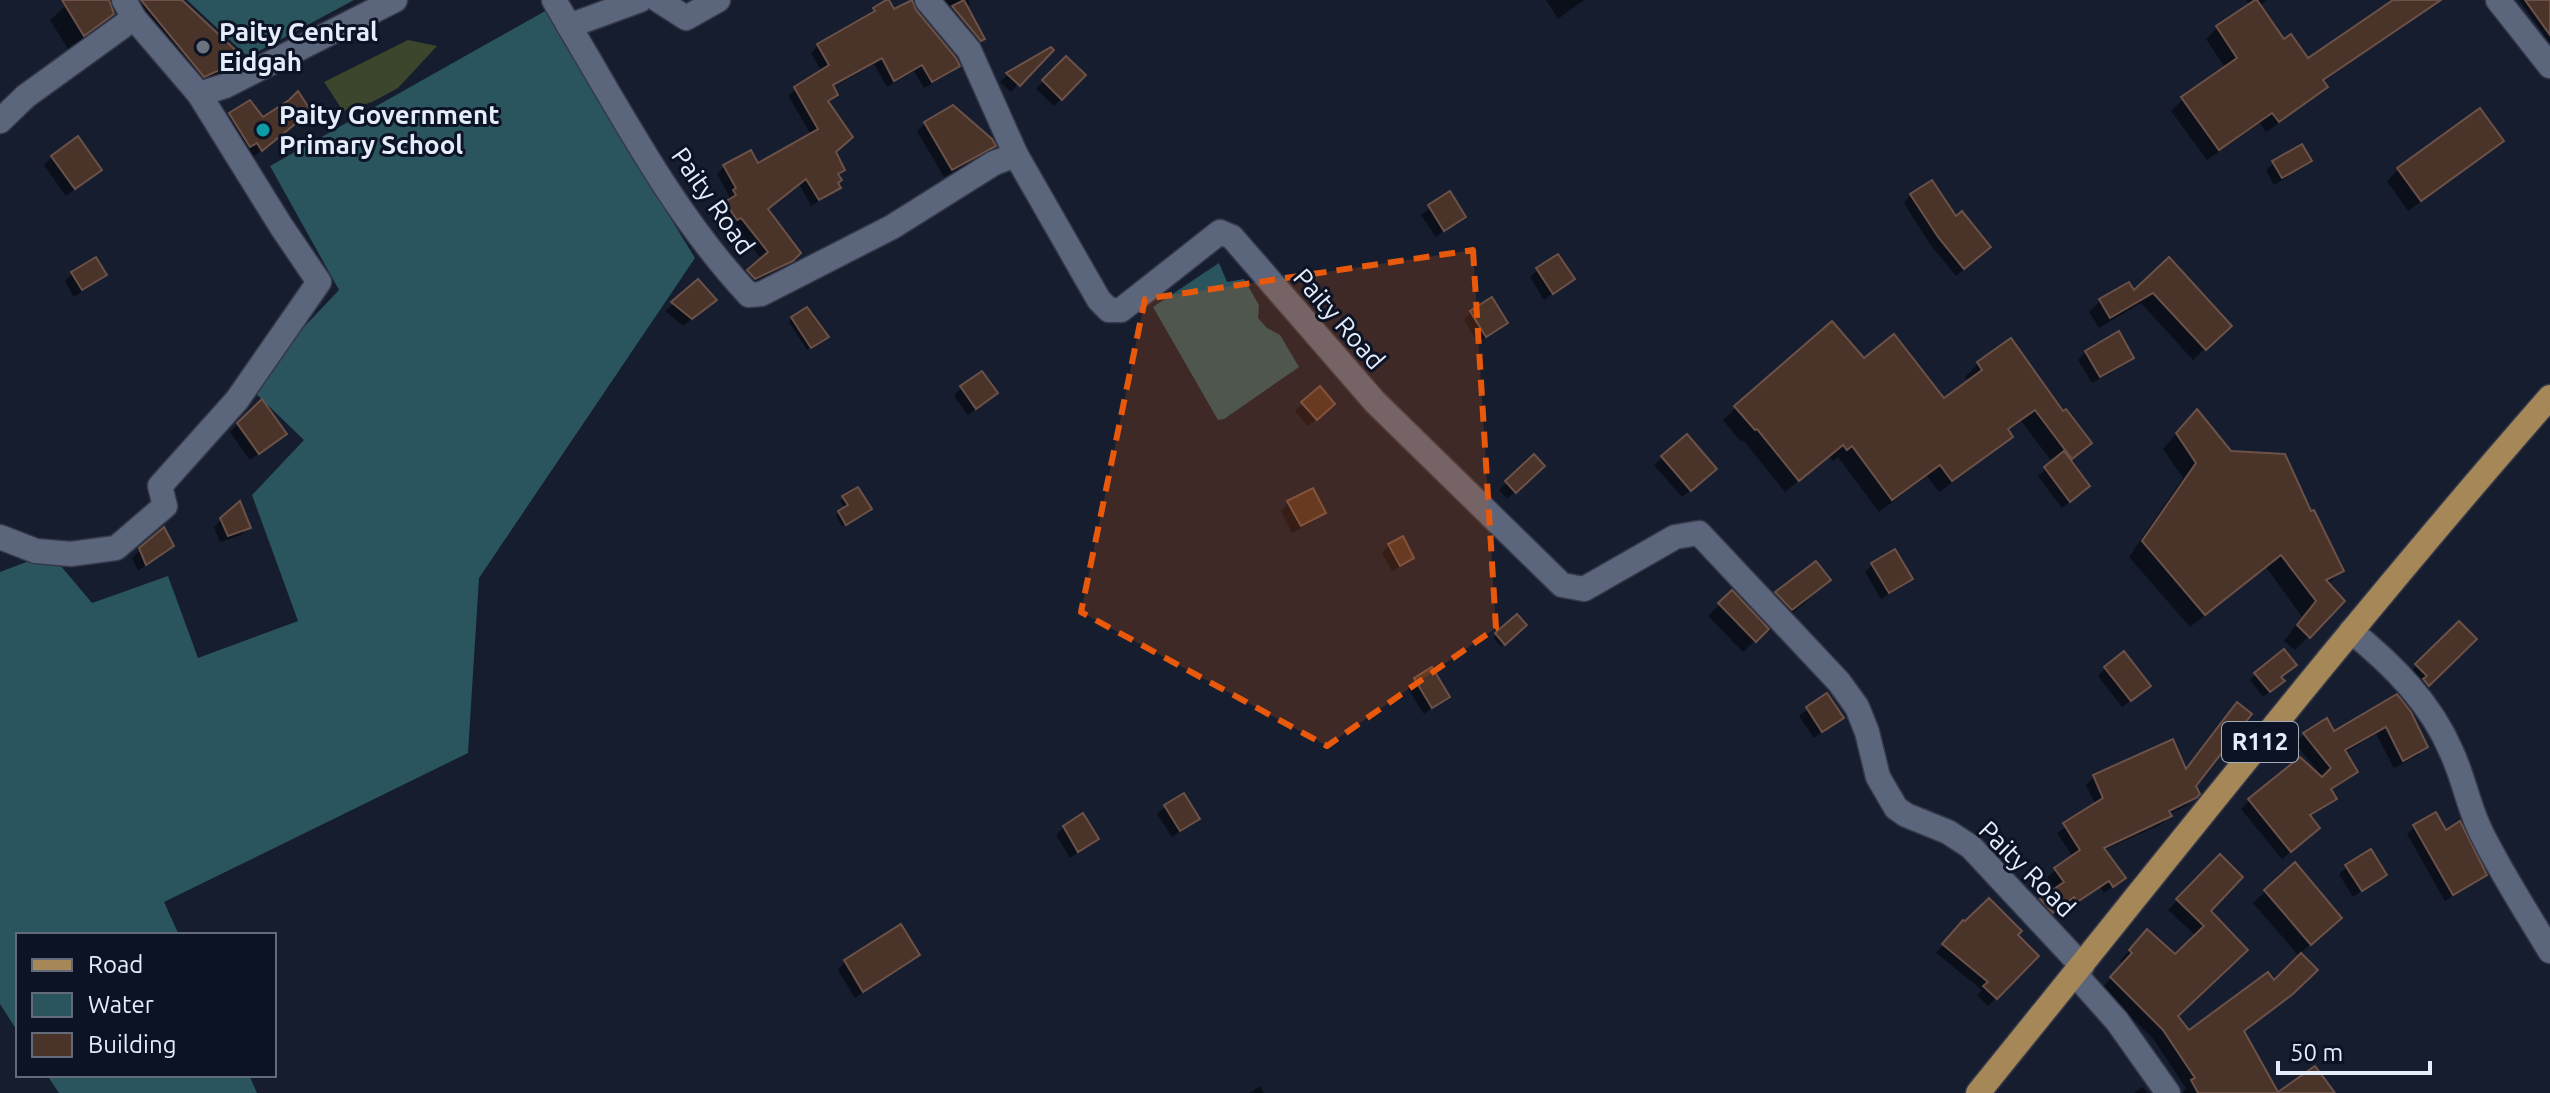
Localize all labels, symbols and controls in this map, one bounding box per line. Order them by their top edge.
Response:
place label: Paity Central Eidgah [219,17,378,76]
marker: Paity Central Eidgah [194,38,212,56]
place label: Paity Government Primary School [279,100,499,159]
marker: Paity Government Primary School [254,121,272,139]
street label: Paity Road [666,142,761,260]
street label: Paity Road [1288,262,1391,375]
road number: R112 [2222,722,2298,762]
street label: Paity Road [1973,815,2081,923]
legend [16,933,276,1077]
text: Road [88,951,143,978]
text: Water [88,991,154,1018]
scale bar [2278,1025,2430,1075]
text: Building [88,1031,176,1058]
text: 50 m [2290,1039,2343,1066]

